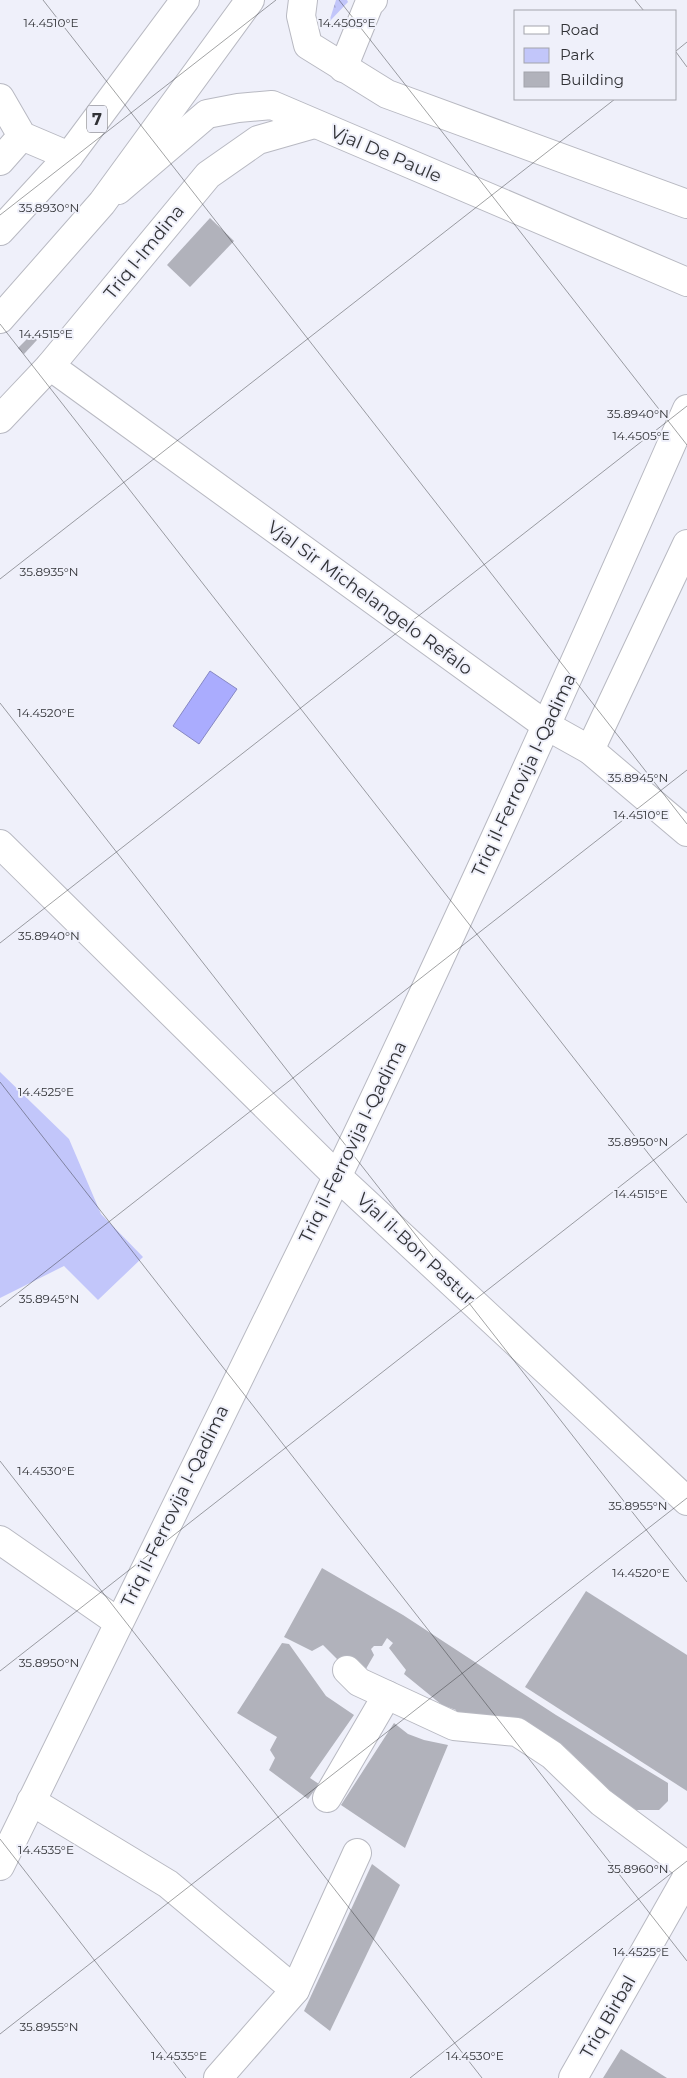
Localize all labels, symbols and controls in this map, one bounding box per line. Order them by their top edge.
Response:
legend [514,10,677,100]
text: 14.4510°E [24,15,78,30]
text: 14.4505°E [318,15,376,30]
text: Road [560,20,599,39]
text: Park [560,45,594,64]
text: Building [560,70,624,89]
road number: 7 [87,106,107,132]
street label: Vjal De Paule [327,121,445,187]
text: 35.8930°N [19,200,79,215]
street label: Triq l-Imdina [99,200,189,304]
text: 14.4515°E [19,326,73,341]
text: 35.8940°N [607,406,669,421]
text: 14.4505°E [612,428,670,443]
street label: Vjal Sir Michelangelo Refalo [263,516,477,680]
text: 35.8935°N [20,564,79,579]
street label: Triq il-Ferrovija l-Qadima [467,670,581,880]
text: 14.4520°E [17,705,75,720]
text: 35.8945°N [608,770,668,785]
text: 14.4510°E [614,807,668,822]
text: 35.8940°N [18,928,80,943]
street label: Triq il-Ferrovija l-Qadima [295,1038,411,1246]
text: 14.4525°E [18,1084,74,1099]
text: 35.8950°N [608,1134,668,1149]
text: 14.4515°E [614,1186,668,1201]
street label: Vjal il-Bon Pastur [352,1188,480,1310]
text: 35.8945°N [19,1291,79,1306]
street label: Triq il-Ferrovija l-Qadima [117,1402,233,1610]
text: 14.4530°E [17,1463,75,1478]
text: 35.8955°N [608,1498,668,1513]
text: 14.4520°E [612,1565,670,1580]
text: 35.8950°N [19,1655,79,1670]
text: 14.4535°E [18,1842,74,1857]
text: 35.8960°N [607,1861,669,1876]
text: 14.4525°E [613,1944,669,1959]
street label: Triq Birbal [575,1972,641,2062]
text: 35.8955°N [19,2019,79,2034]
text: 14.4535°E [151,2048,207,2063]
text: 14.4530°E [446,2048,504,2063]

